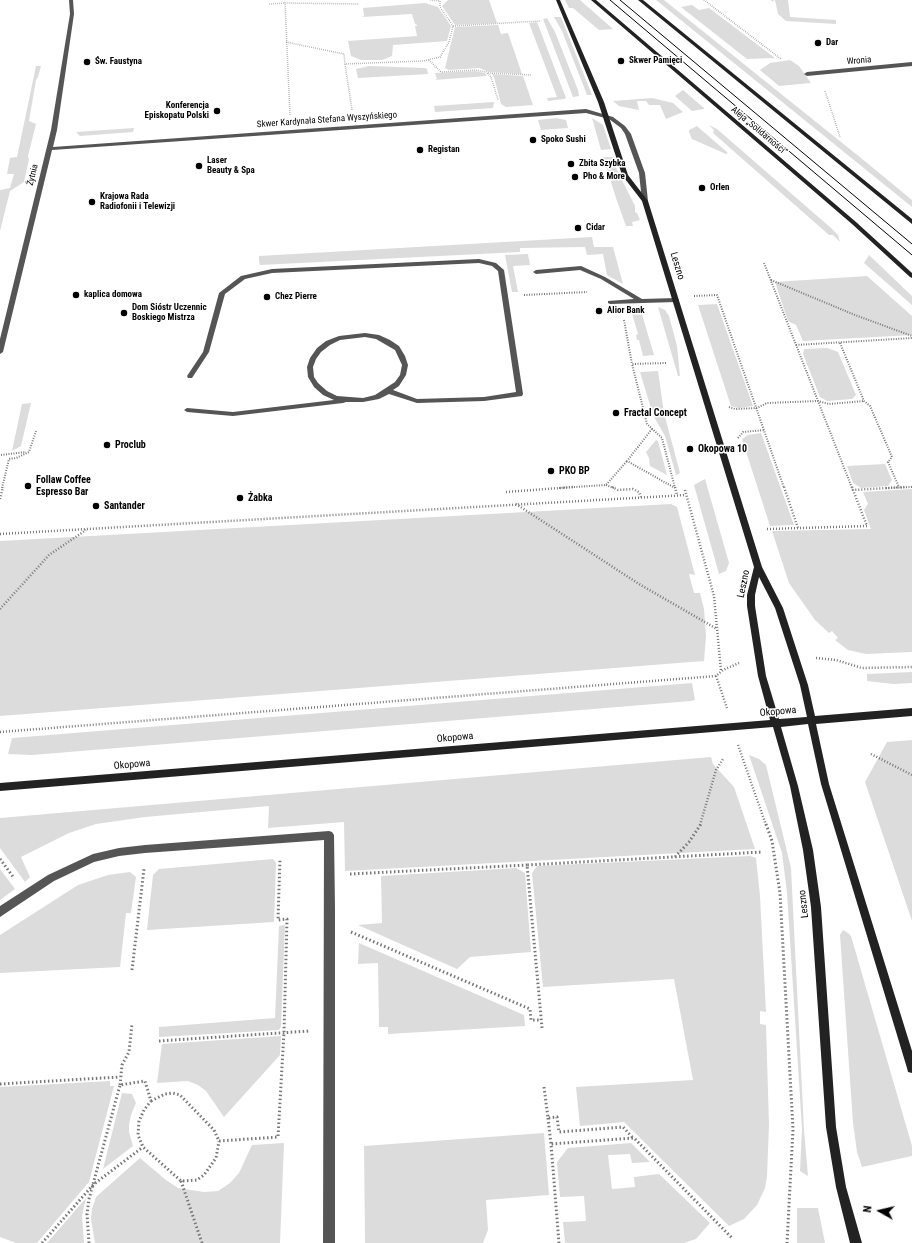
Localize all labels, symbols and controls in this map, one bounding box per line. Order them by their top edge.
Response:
marker: Dar [813,38,823,48]
place label: Dar [826,38,838,48]
street label: Wronia [846,55,872,67]
marker: Skwer Pamięci [616,56,626,66]
place label: Skwer Pamięci [629,56,682,66]
marker: Św. Faustyna [82,57,92,67]
place label: Św. Faustyna [95,57,142,67]
place label: Konferencja Episkopatu Polski [145,101,209,122]
street label: Aleja „Solidarności” [729,104,789,158]
marker: Konferencja Episkopatu Polski [212,106,222,116]
street label: Skwer Kardynała Stefana Wyszyńskiego [256,110,398,130]
marker: Spoko Sushi [528,135,538,145]
place label: Spoko Sushi [541,135,586,145]
marker: Registan [415,145,425,155]
place label: Registan [428,145,460,155]
place label: Laser Beauty & Spa [207,156,255,177]
marker: Zbita Szybka [566,159,576,169]
place label: Zbita Szybka [579,159,626,169]
marker: Laser Beauty & Spa [194,161,204,171]
street label: Żytnia [25,163,41,187]
marker: Pho & More [570,172,580,182]
place label: Pho & More [583,172,625,182]
marker: Orlen [697,183,707,193]
place label: Orlen [710,183,729,193]
place label: Krajowa Rada Radiofonii i Telewizji [100,192,175,213]
marker: Krajowa Rada Radiofonii i Telewizji [87,197,97,207]
marker: Cidar [573,223,583,233]
place label: Cidar [586,223,605,233]
street label: Leszno [667,251,687,281]
marker: kaplica domowa [71,290,81,300]
place label: kaplica domowa [84,290,142,300]
marker: Chez Pierre [262,292,272,302]
place label: Chez Pierre [275,292,317,302]
place label: Dom Sióstr Uczennic Boskiego Mistrza [132,303,207,324]
marker: Alior Bank [594,306,604,316]
place label: Alior Bank [607,306,644,316]
marker: Dom Sióstr Uczennic Boskiego Mistrza [119,308,129,318]
place label: Fractal Concept [624,407,687,419]
marker: Fractal Concept [611,408,621,418]
place label: Proclub [115,439,146,451]
marker: Proclub [102,440,112,450]
place label: Okopowa 10 [698,443,747,455]
marker: Okopowa 10 [685,444,695,454]
place label: PKO BP [559,465,590,477]
marker: PKO BP [546,466,556,476]
place label: Follaw Coffee Espresso Bar [36,474,91,498]
marker: Follaw Coffee Espresso Bar [23,481,33,491]
place label: Żabka [248,492,272,504]
marker: Żabka [235,493,245,503]
place label: Santander [104,500,145,512]
marker: Santander [91,501,101,511]
street label: Leszno [735,569,753,599]
street label: Okopowa [759,704,797,720]
street label: Okopowa [436,730,474,746]
street label: Okopowa [113,757,151,773]
street label: Leszno [797,889,811,919]
north arrow [860,1191,900,1231]
text: N [861,1205,875,1214]

